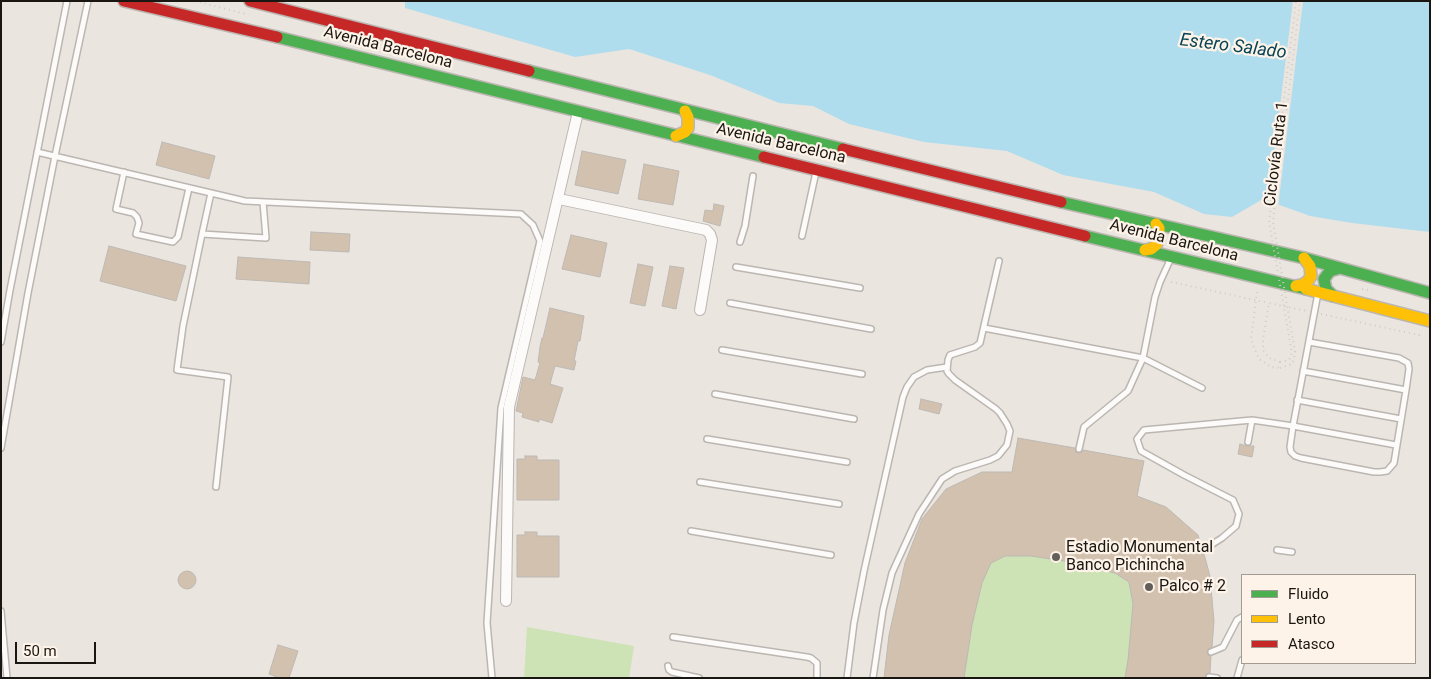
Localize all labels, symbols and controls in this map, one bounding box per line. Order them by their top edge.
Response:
street label: Avenida Barcelona [322,23,454,73]
water label: Estero Salado [1178,30,1288,64]
street label: Ciclovía Ruta 1 [1261,100,1293,208]
street label: Avenida Barcelona [715,120,847,168]
street label: Avenida Barcelona [1108,216,1240,266]
place label: Estadio Monumental Banco Pichincha [1066,538,1213,576]
marker: Estadio Monumental Banco Pichincha [1050,551,1062,563]
legend [1241,574,1416,664]
place label: Palco # 2 [1159,577,1226,597]
marker: Palco # 2 [1143,581,1155,593]
text: Fluido [1288,585,1329,603]
text: Lento [1288,610,1326,628]
scale bar [18,632,99,664]
text: Atasco [1288,635,1335,653]
text: 50 m [23,642,57,660]

